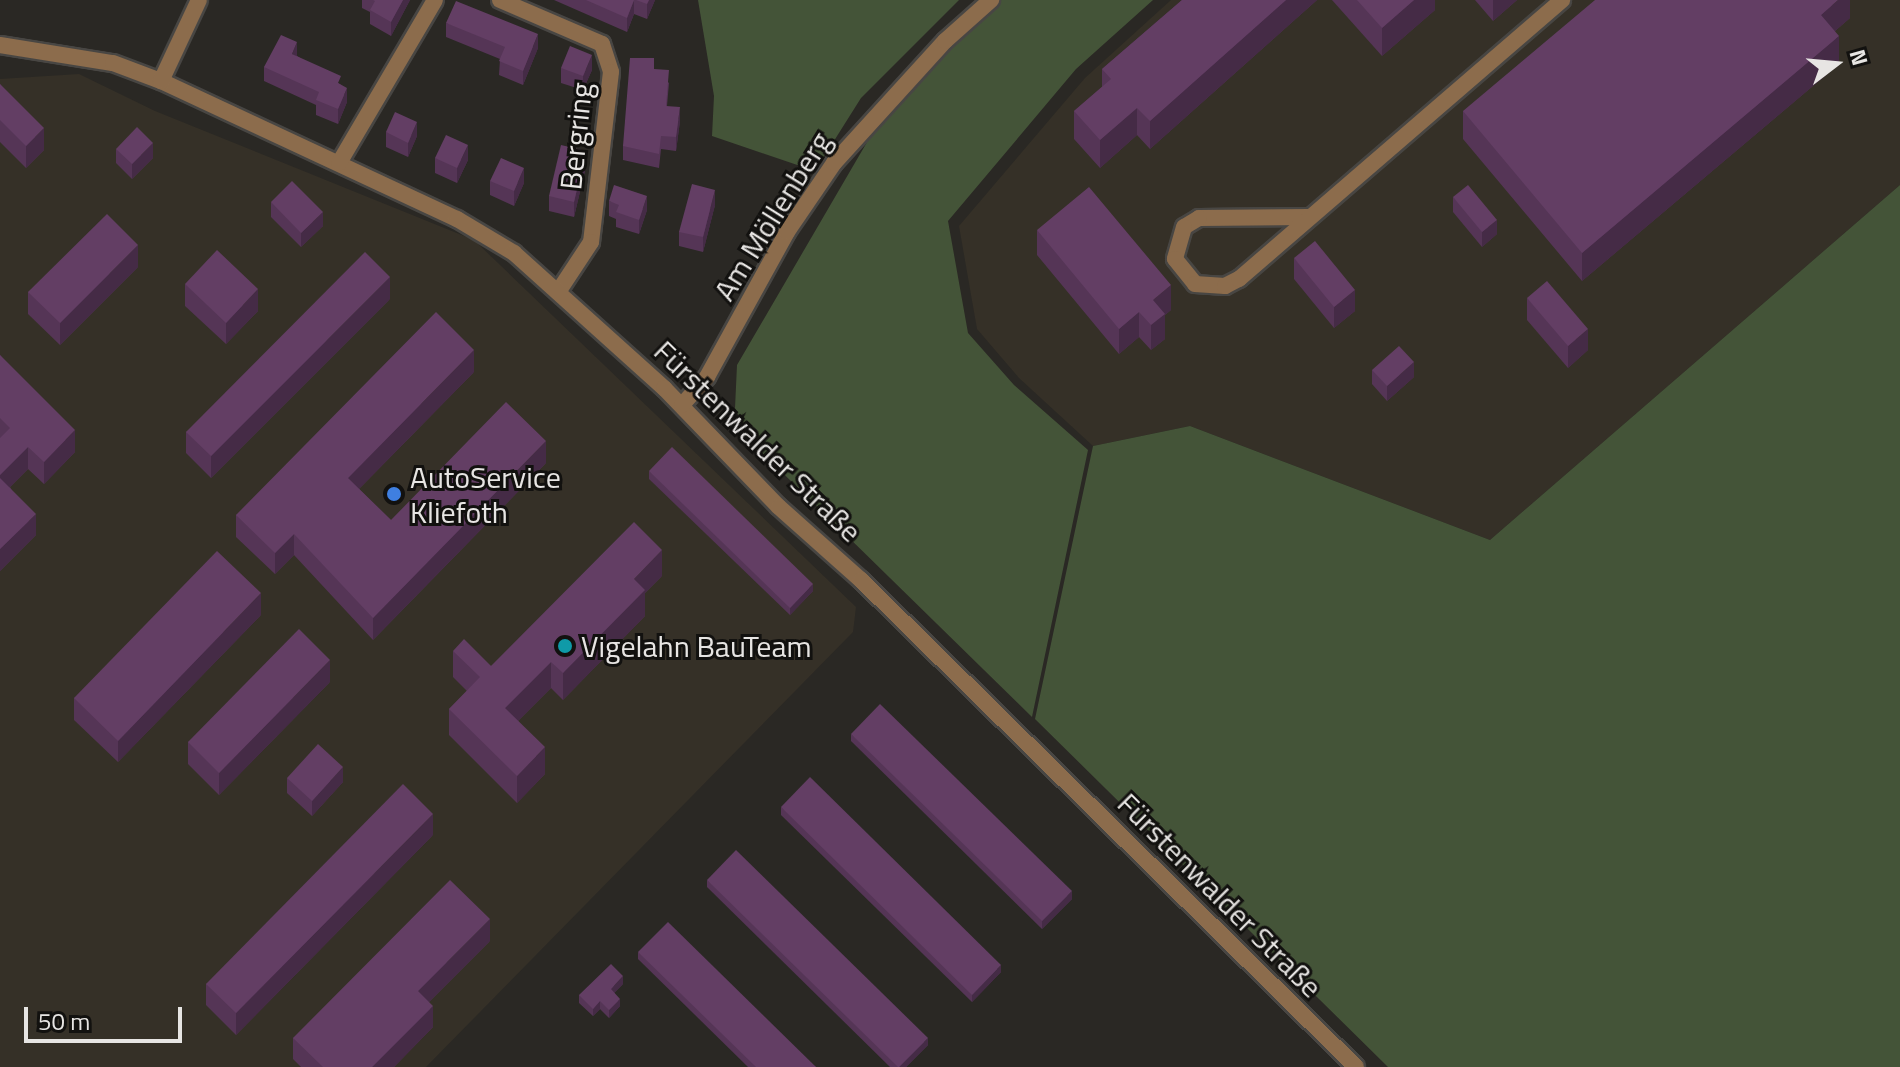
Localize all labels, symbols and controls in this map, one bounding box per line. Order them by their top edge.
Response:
north arrow [1796,24,1876,104]
text: N [1841,45,1878,69]
street label: Bergring [552,81,600,191]
street label: Am Möllenberg [706,125,838,307]
street label: Fürstenwalder Straße [647,333,869,549]
place label: AutoService Kliefoth [410,459,561,530]
marker: AutoService Kliefoth [385,485,403,503]
place label: Vigelahn BauTeam [581,628,812,664]
marker: Vigelahn BauTeam [556,637,574,655]
street label: Fürstenwalder Straße [1110,785,1330,1005]
scale bar [28,991,186,1041]
text: 50 m [38,1003,90,1039]

